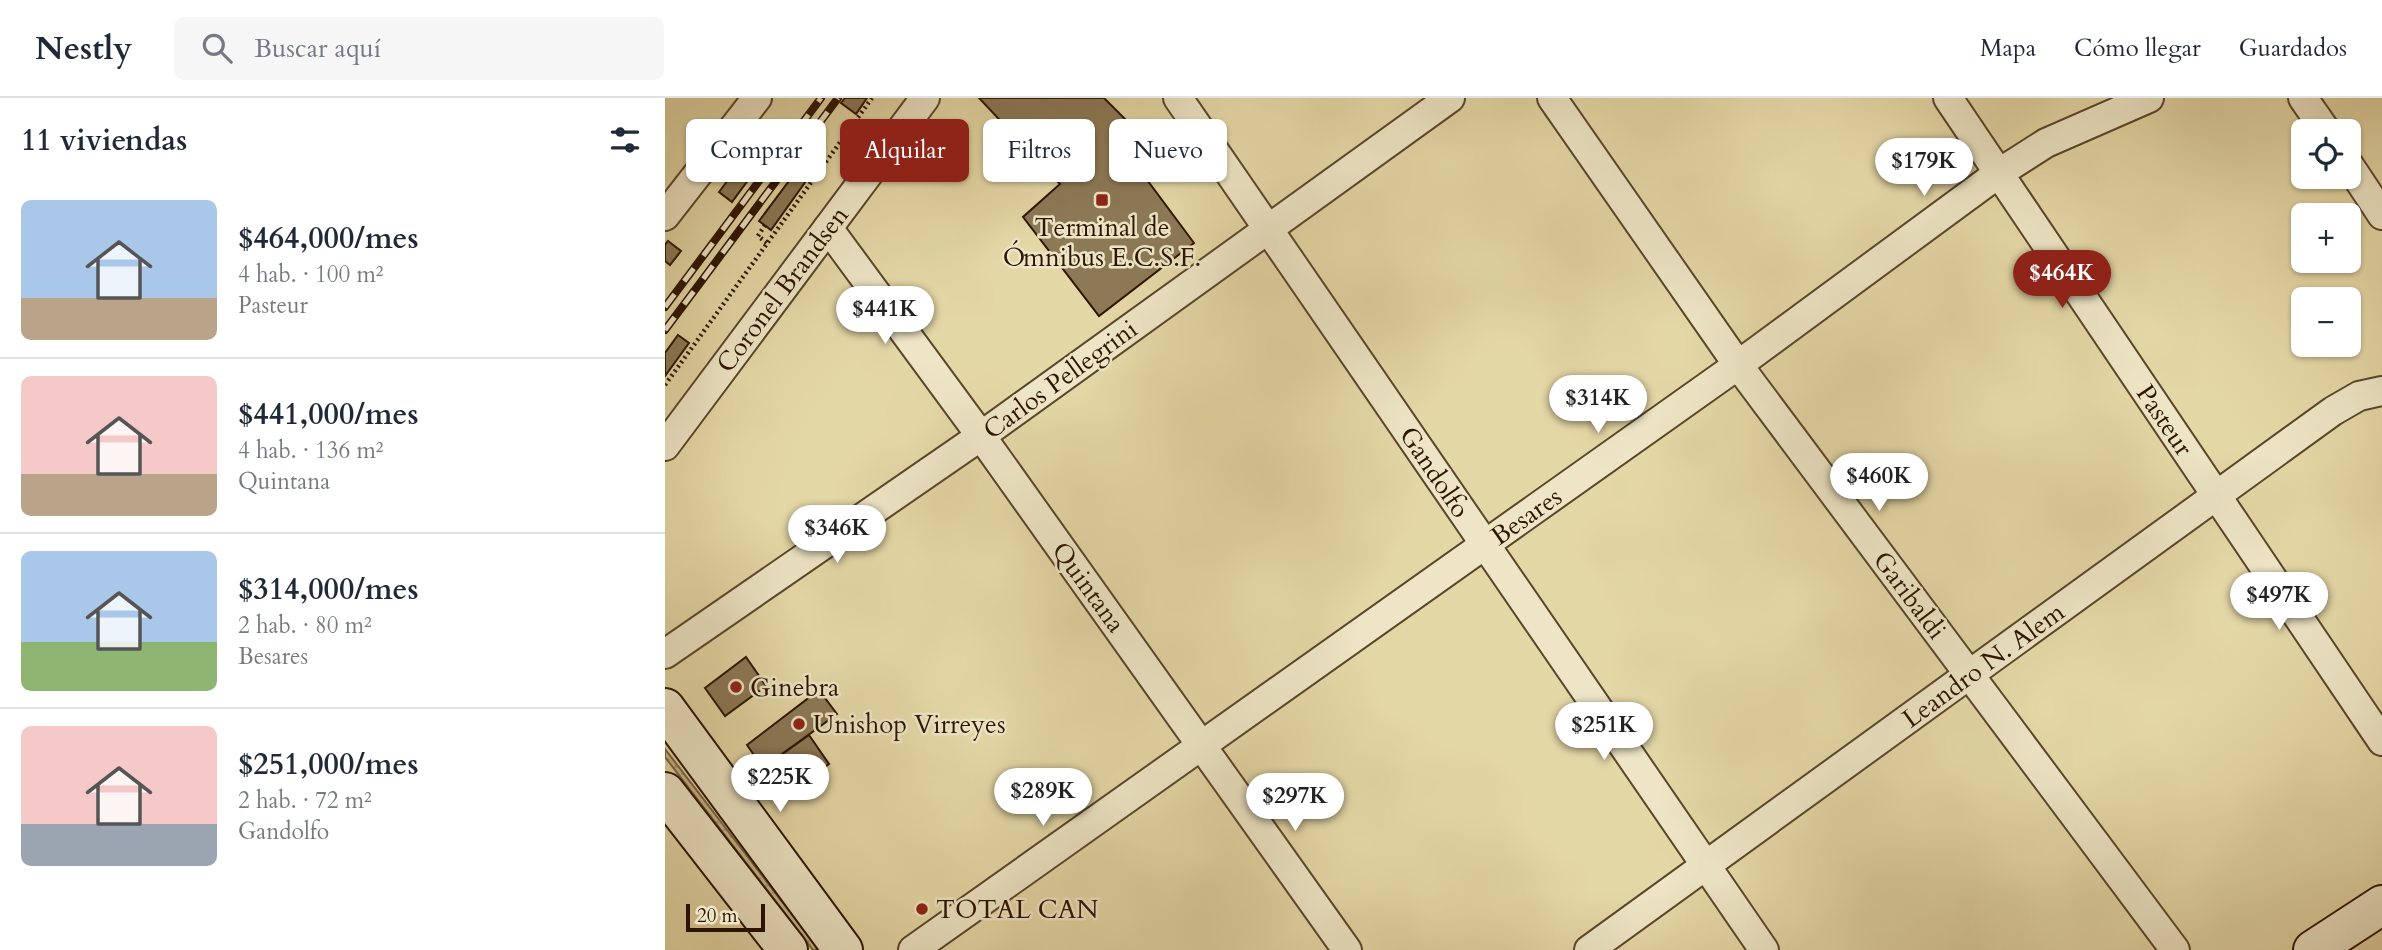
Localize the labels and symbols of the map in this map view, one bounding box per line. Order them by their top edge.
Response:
pin: $179K [1875,139,1973,198]
marker: Terminal de Ómnibus E.C.S.F. [1094,192,1110,208]
street label: Coronel Brandsen [708,199,857,380]
place label: Terminal de Ómnibus E.C.S.F. [1003,210,1201,275]
pin: $464K [2013,250,2111,310]
pin: $441K [836,286,934,346]
street label: Carlos Pellegrini [976,312,1144,447]
pin: $314K [1549,376,1647,435]
street label: Pasteur [2128,378,2201,463]
street label: Gandolfo [1391,420,1478,525]
pin: $460K [1830,454,1928,513]
street label: Besares [1484,479,1569,554]
pin: $346K [788,505,886,565]
street label: Quintana [1044,535,1133,640]
street label: Garibaldi [1865,544,1954,646]
pin: $497K [2230,573,2328,632]
street label: Leandro N. Alem [1895,595,2071,736]
place label: Ginebra [750,670,839,705]
marker: Ginebra [728,679,744,695]
pin: $251K [1555,702,1653,762]
place label: Unishop Virreyes [813,707,1006,742]
marker: Unishop Virreyes [791,716,807,732]
pin: $225K [731,754,829,814]
pin: $289K [994,768,1092,828]
pin: $297K [1246,774,1344,833]
place label: TOTAL CAN [936,892,1098,927]
scale bar [686,901,765,933]
marker: TOTAL CAN [914,901,930,917]

